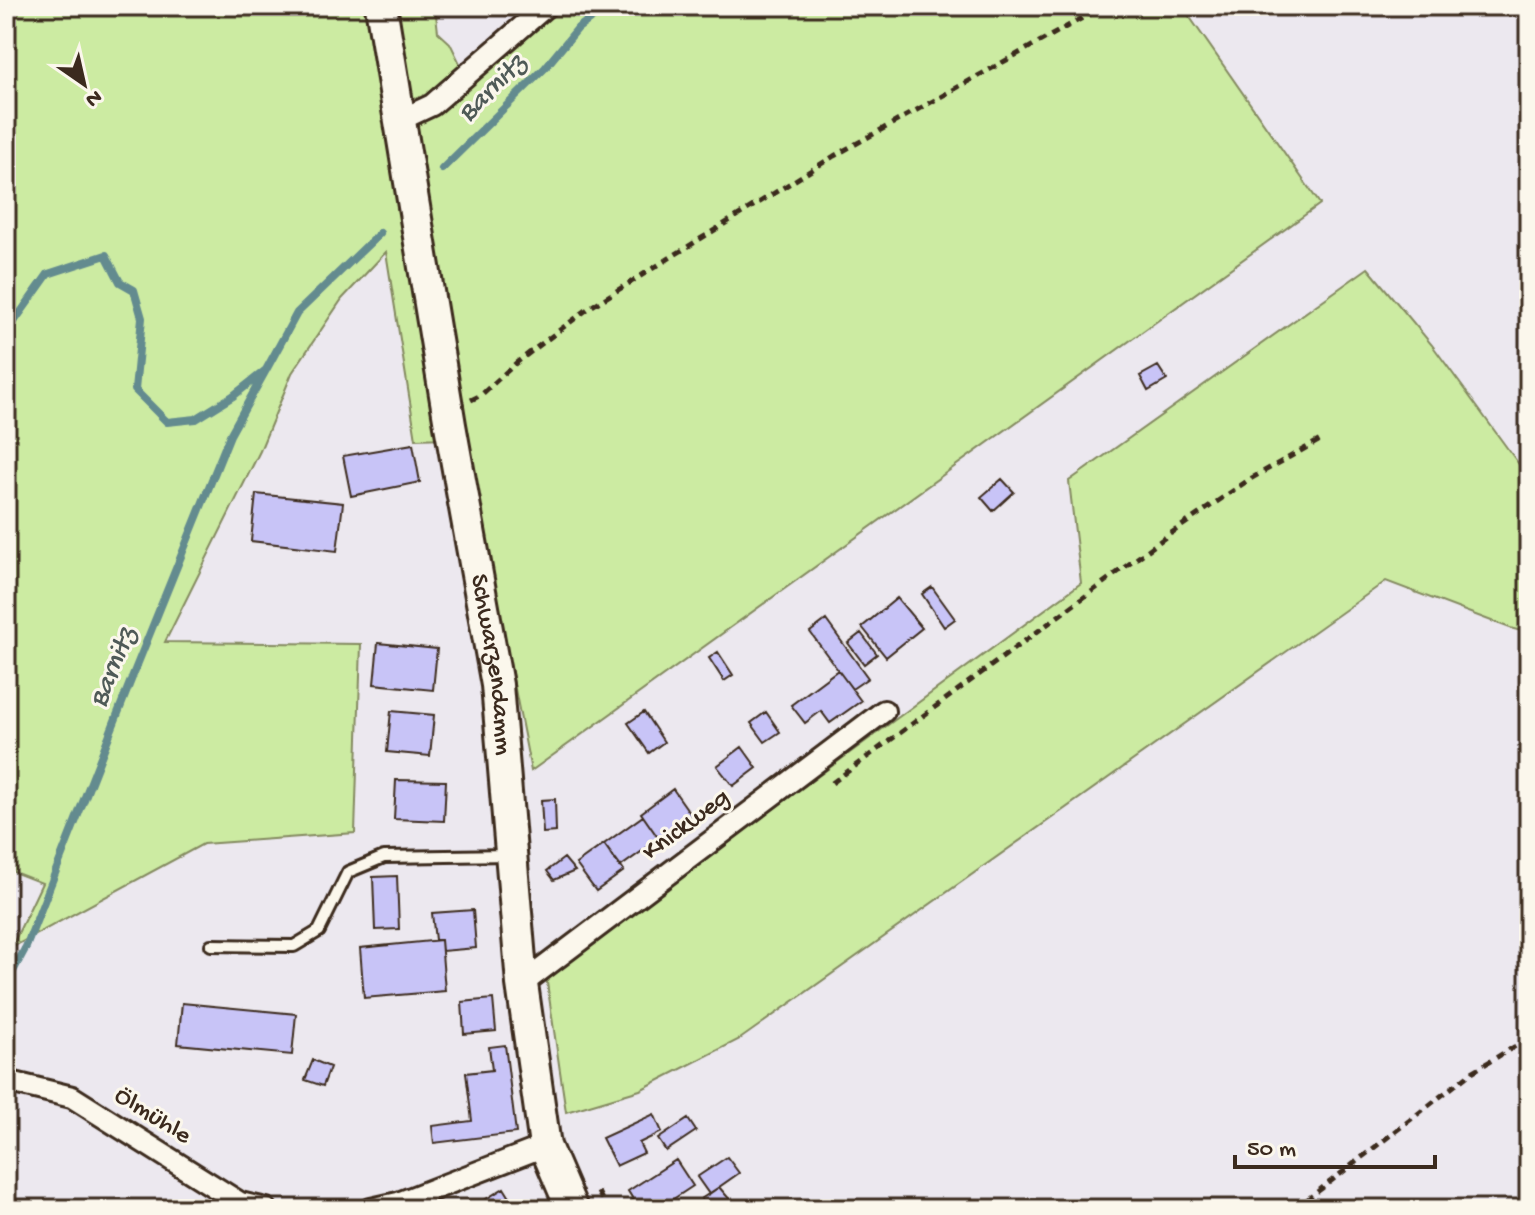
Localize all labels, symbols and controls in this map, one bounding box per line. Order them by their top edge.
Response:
north arrow [44,44,124,124]
water label: Barnitz [452,47,535,130]
text: N [80,82,106,112]
street label: Schwarzendamm [462,572,518,756]
water label: Barnitz [83,622,145,713]
street label: Knickweg [637,783,737,869]
street label: Ölmühle [108,1081,197,1153]
scale bar [1235,1119,1435,1169]
text: 50 m [1247,1136,1296,1165]

